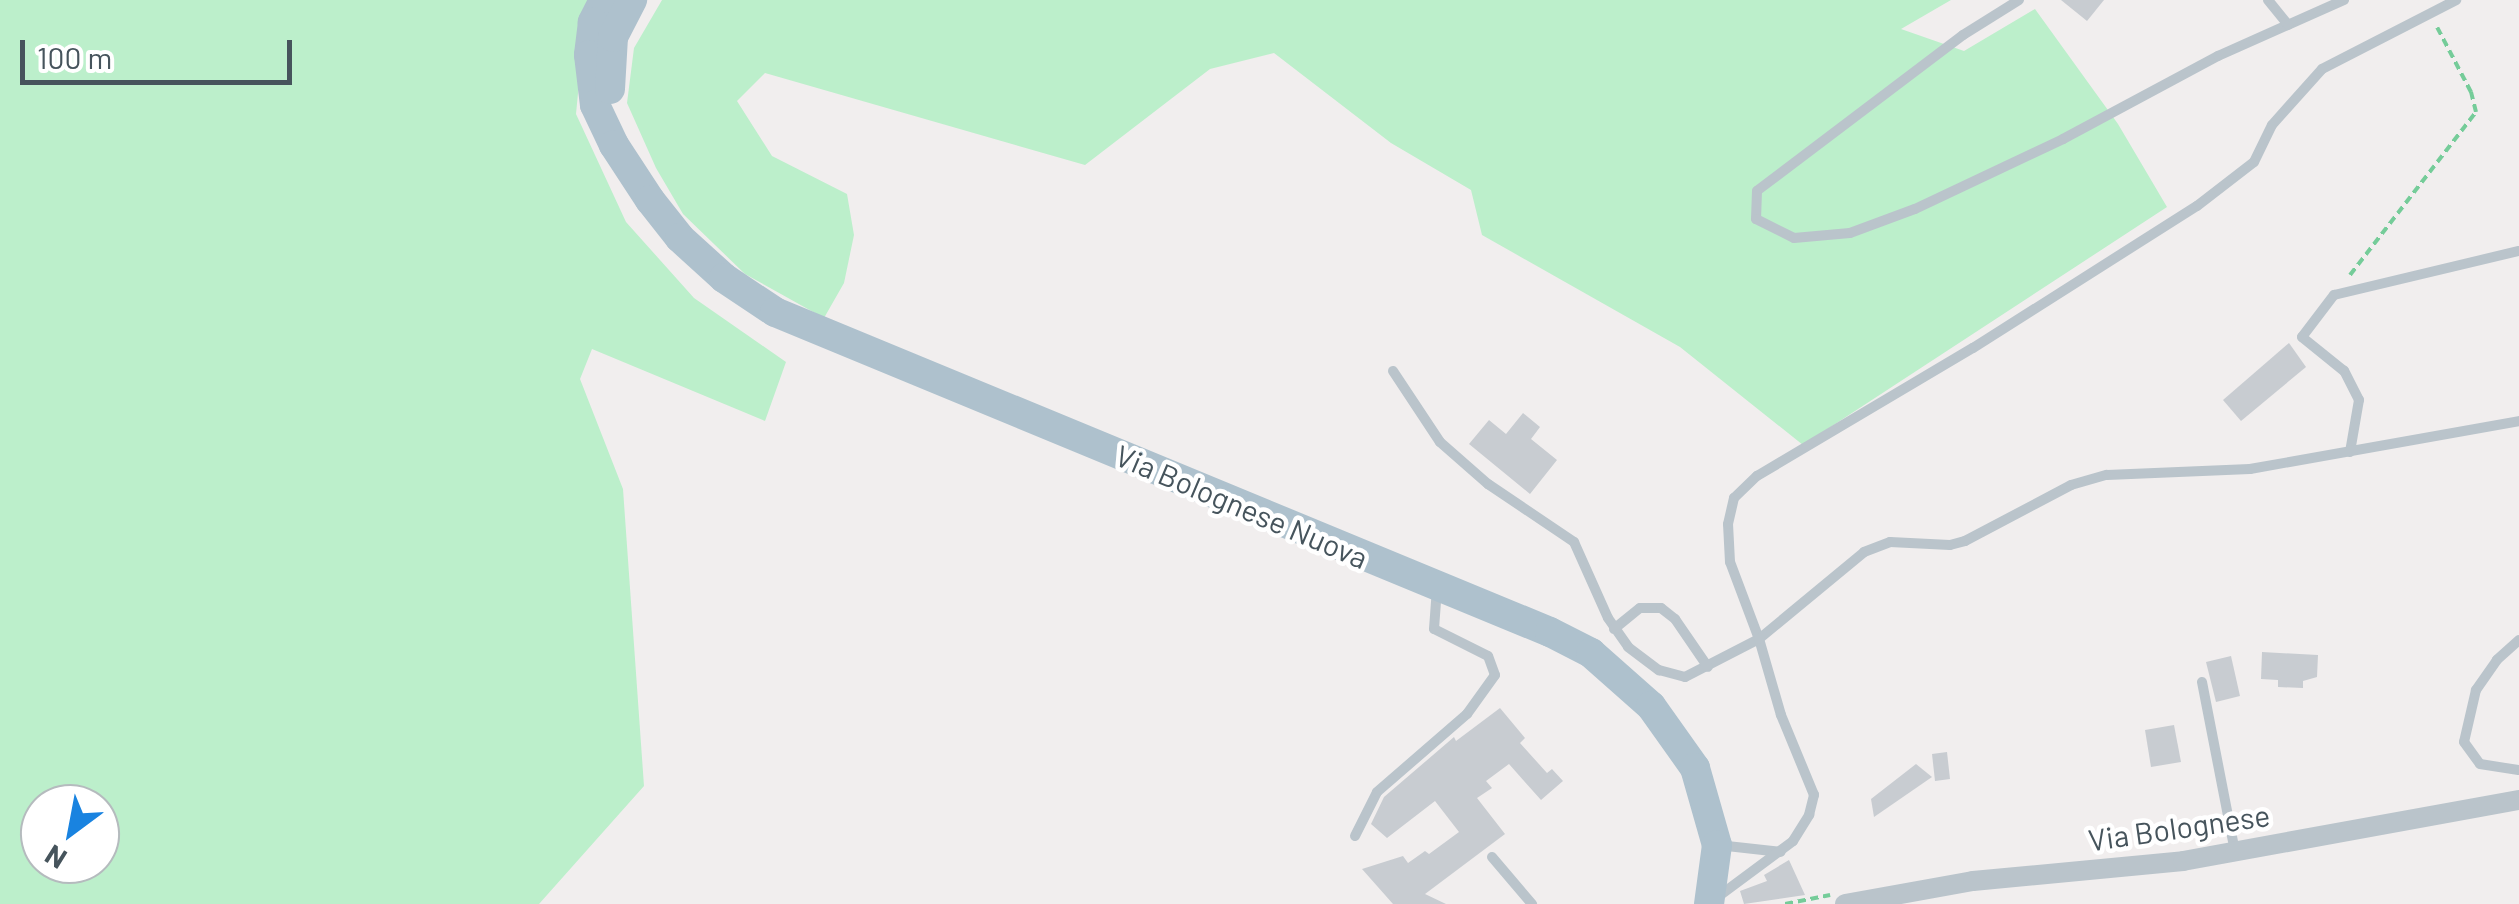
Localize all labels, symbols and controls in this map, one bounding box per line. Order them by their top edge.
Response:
scale bar [25,20,298,82]
text: 100 m [37,39,112,75]
street label: Via Bolognese Nuova [1110,437,1374,575]
north arrow [20,784,120,884]
street label: Via Bolognese [2086,796,2272,858]
text: N [38,838,72,877]

